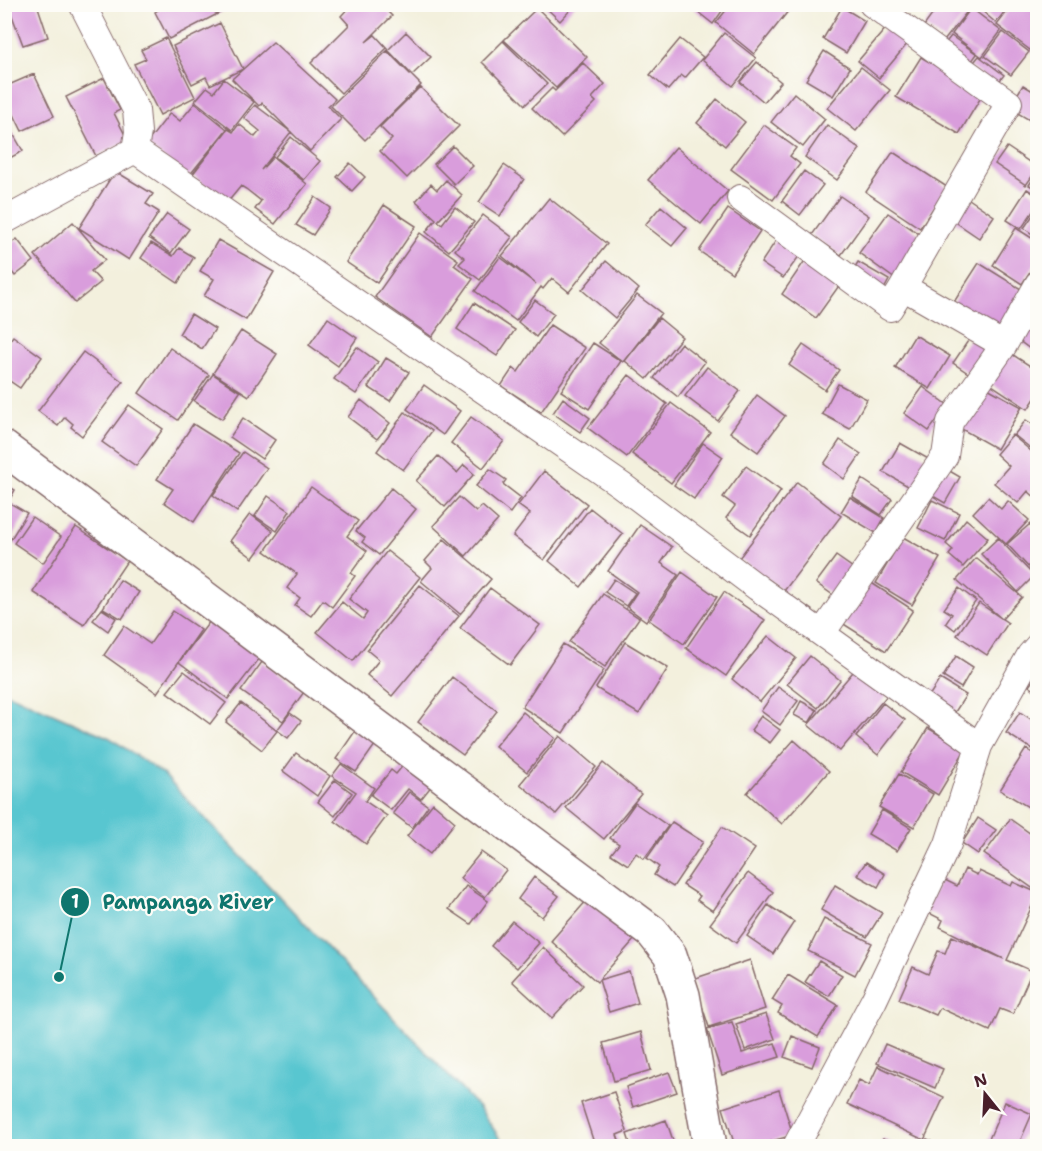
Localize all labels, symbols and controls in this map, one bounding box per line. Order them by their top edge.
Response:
callout: Pampanga River [60,883,285,921]
text: Pampanga River [102,889,274,915]
text: 1 [71,890,79,914]
north arrow [955,1064,1015,1124]
text: N [971,1068,990,1092]

